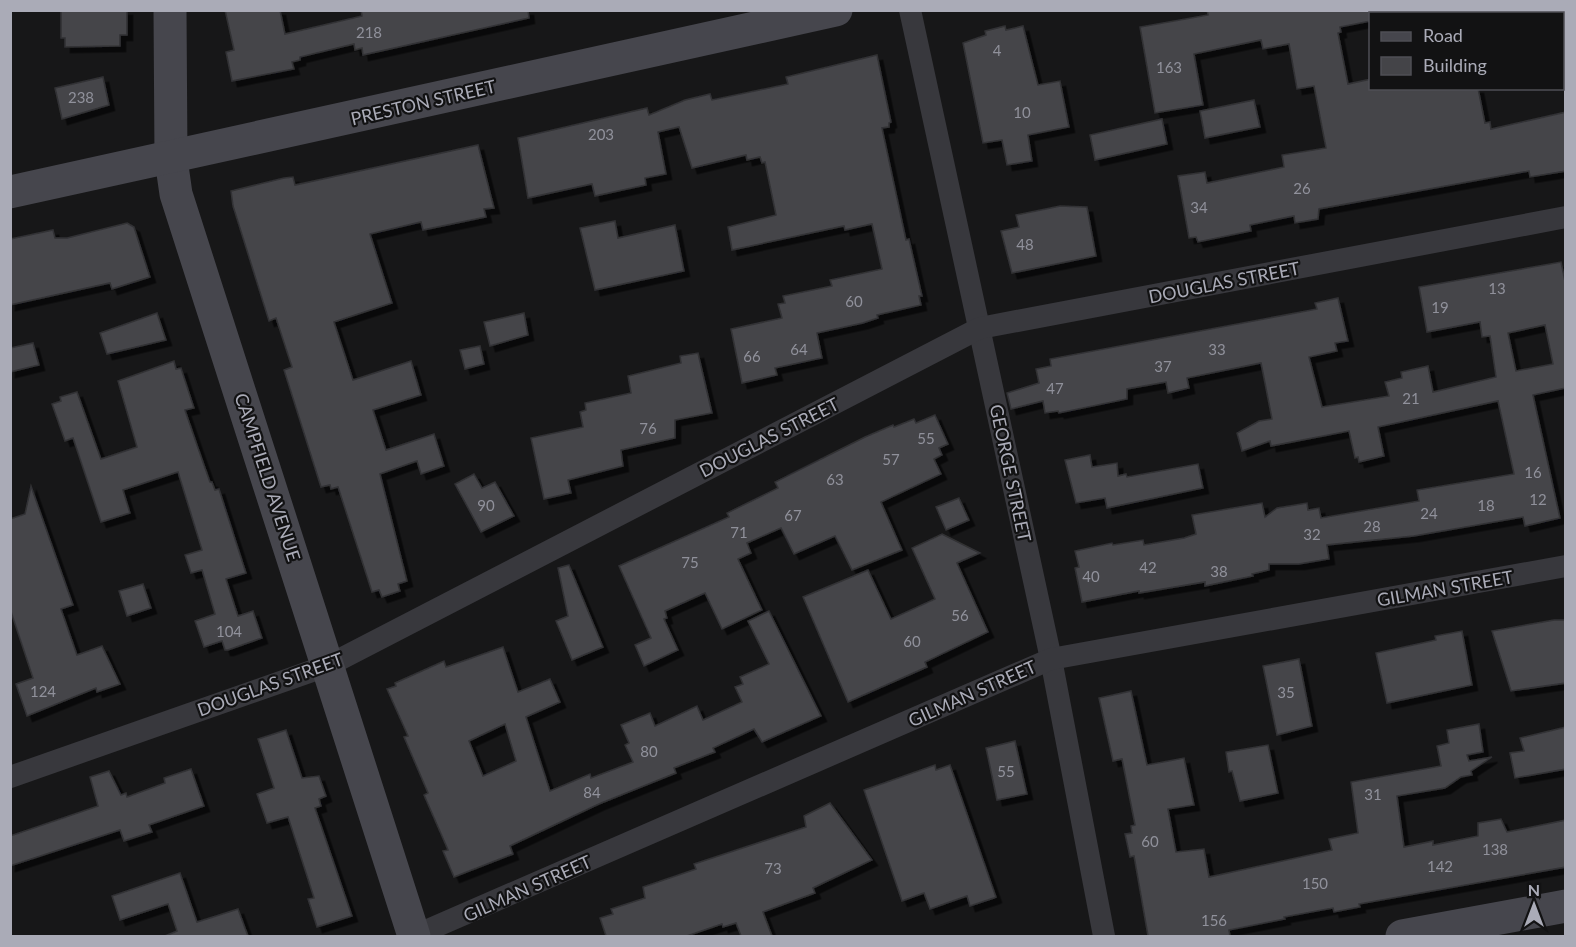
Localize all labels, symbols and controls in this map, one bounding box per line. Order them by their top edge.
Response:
legend [1369,12,1564,90]
house number: 218 [356,23,382,41]
text: Road [1423,24,1463,46]
house number: 4 [993,41,1002,59]
text: Building [1423,54,1487,76]
house number: 163 [1156,58,1182,76]
street label: PRESTON STREET [348,75,498,129]
house number: 238 [68,88,94,106]
house number: 10 [1013,103,1031,121]
house number: 203 [588,125,614,143]
house number: 26 [1293,179,1311,197]
house number: 34 [1190,198,1208,216]
house number: 48 [1016,235,1034,253]
street label: DOUGLAS STREET [1147,256,1302,307]
house number: 13 [1488,279,1506,297]
house number: 60 [845,292,863,310]
house number: 19 [1431,298,1449,316]
house number: 64 [790,340,808,358]
house number: 33 [1208,340,1226,358]
house number: 66 [743,347,761,365]
house number: 37 [1154,357,1172,375]
house number: 47 [1046,379,1064,397]
house number: 21 [1402,389,1420,407]
street label: CAMPFIELD AVENUE [230,390,306,564]
street label: DOUGLAS STREET [696,392,843,482]
street label: GEORGE STREET [986,402,1036,544]
house number: 76 [639,419,657,437]
house number: 55 [917,429,935,447]
house number: 57 [882,450,900,468]
house number: 16 [1524,463,1542,481]
house number: 63 [826,470,844,488]
house number: 12 [1529,490,1547,508]
house number: 90 [477,496,495,514]
house number: 18 [1477,496,1495,514]
house number: 24 [1420,504,1438,522]
house number: 67 [784,506,802,524]
house number: 28 [1363,517,1381,535]
house number: 71 [730,523,748,541]
house number: 32 [1303,525,1321,543]
house number: 75 [681,553,699,571]
house number: 42 [1139,558,1157,576]
house number: 38 [1210,562,1228,580]
street label: GILMAN STREET [1375,565,1515,611]
house number: 40 [1082,567,1100,585]
house number: 56 [951,606,969,624]
house number: 104 [216,622,242,640]
house number: 60 [903,632,921,650]
street label: DOUGLAS STREET [194,647,346,721]
street label: GILMAN STREET [905,655,1040,731]
house number: 124 [30,682,56,700]
house number: 35 [1277,683,1295,701]
house number: 80 [640,742,658,760]
house number: 55 [997,762,1015,780]
house number: 84 [583,783,601,801]
house number: 31 [1364,785,1382,803]
house number: 60 [1141,832,1159,850]
house number: 138 [1482,840,1508,858]
street label: GILMAN STREET [460,850,595,926]
house number: 142 [1427,857,1453,875]
house number: 73 [764,859,782,877]
house number: 150 [1302,874,1328,892]
north arrow [1504,875,1564,935]
text: N [1528,880,1540,899]
house number: 156 [1201,911,1227,929]

